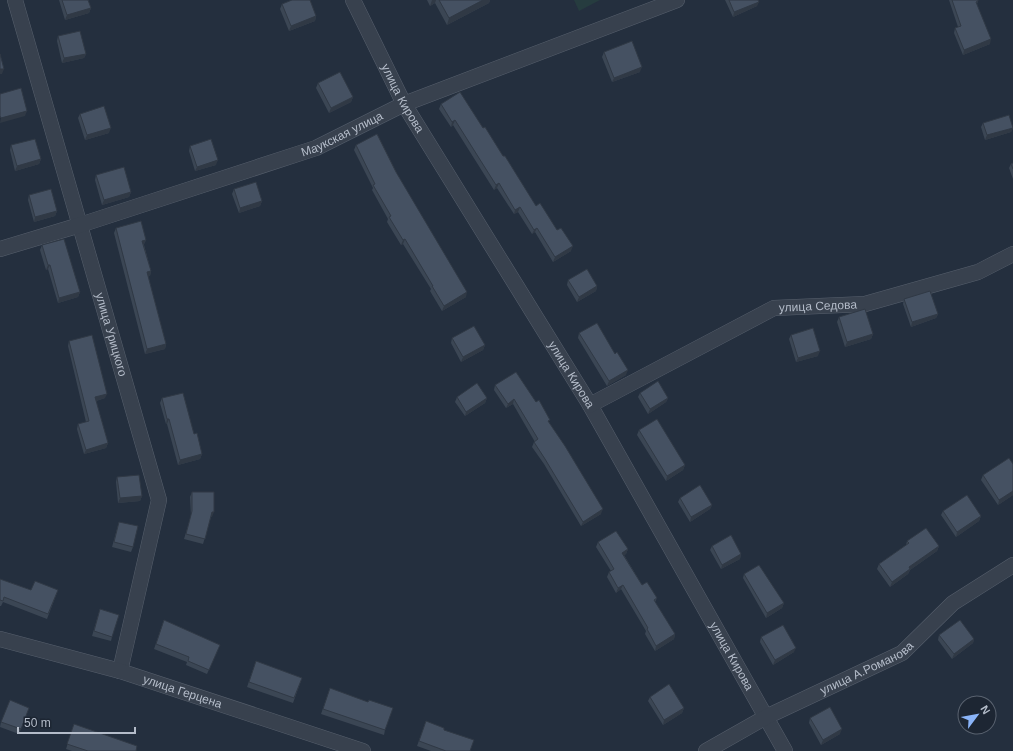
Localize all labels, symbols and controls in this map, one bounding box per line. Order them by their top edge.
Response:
street label: улица Кирова [378,61,427,135]
street label: Маукская улица [299,109,385,159]
street label: улица Урицкого [93,291,130,378]
street label: улица Седова [779,297,858,315]
street label: улица Кирова [545,338,597,411]
street label: улица Кирова [707,619,757,693]
street label: улица А.Романова [818,638,917,698]
street label: улица Герцена [141,672,224,711]
north arrow [957,695,997,735]
text: N [978,703,993,716]
scale bar [18,709,135,735]
text: 50 m [24,716,51,730]

